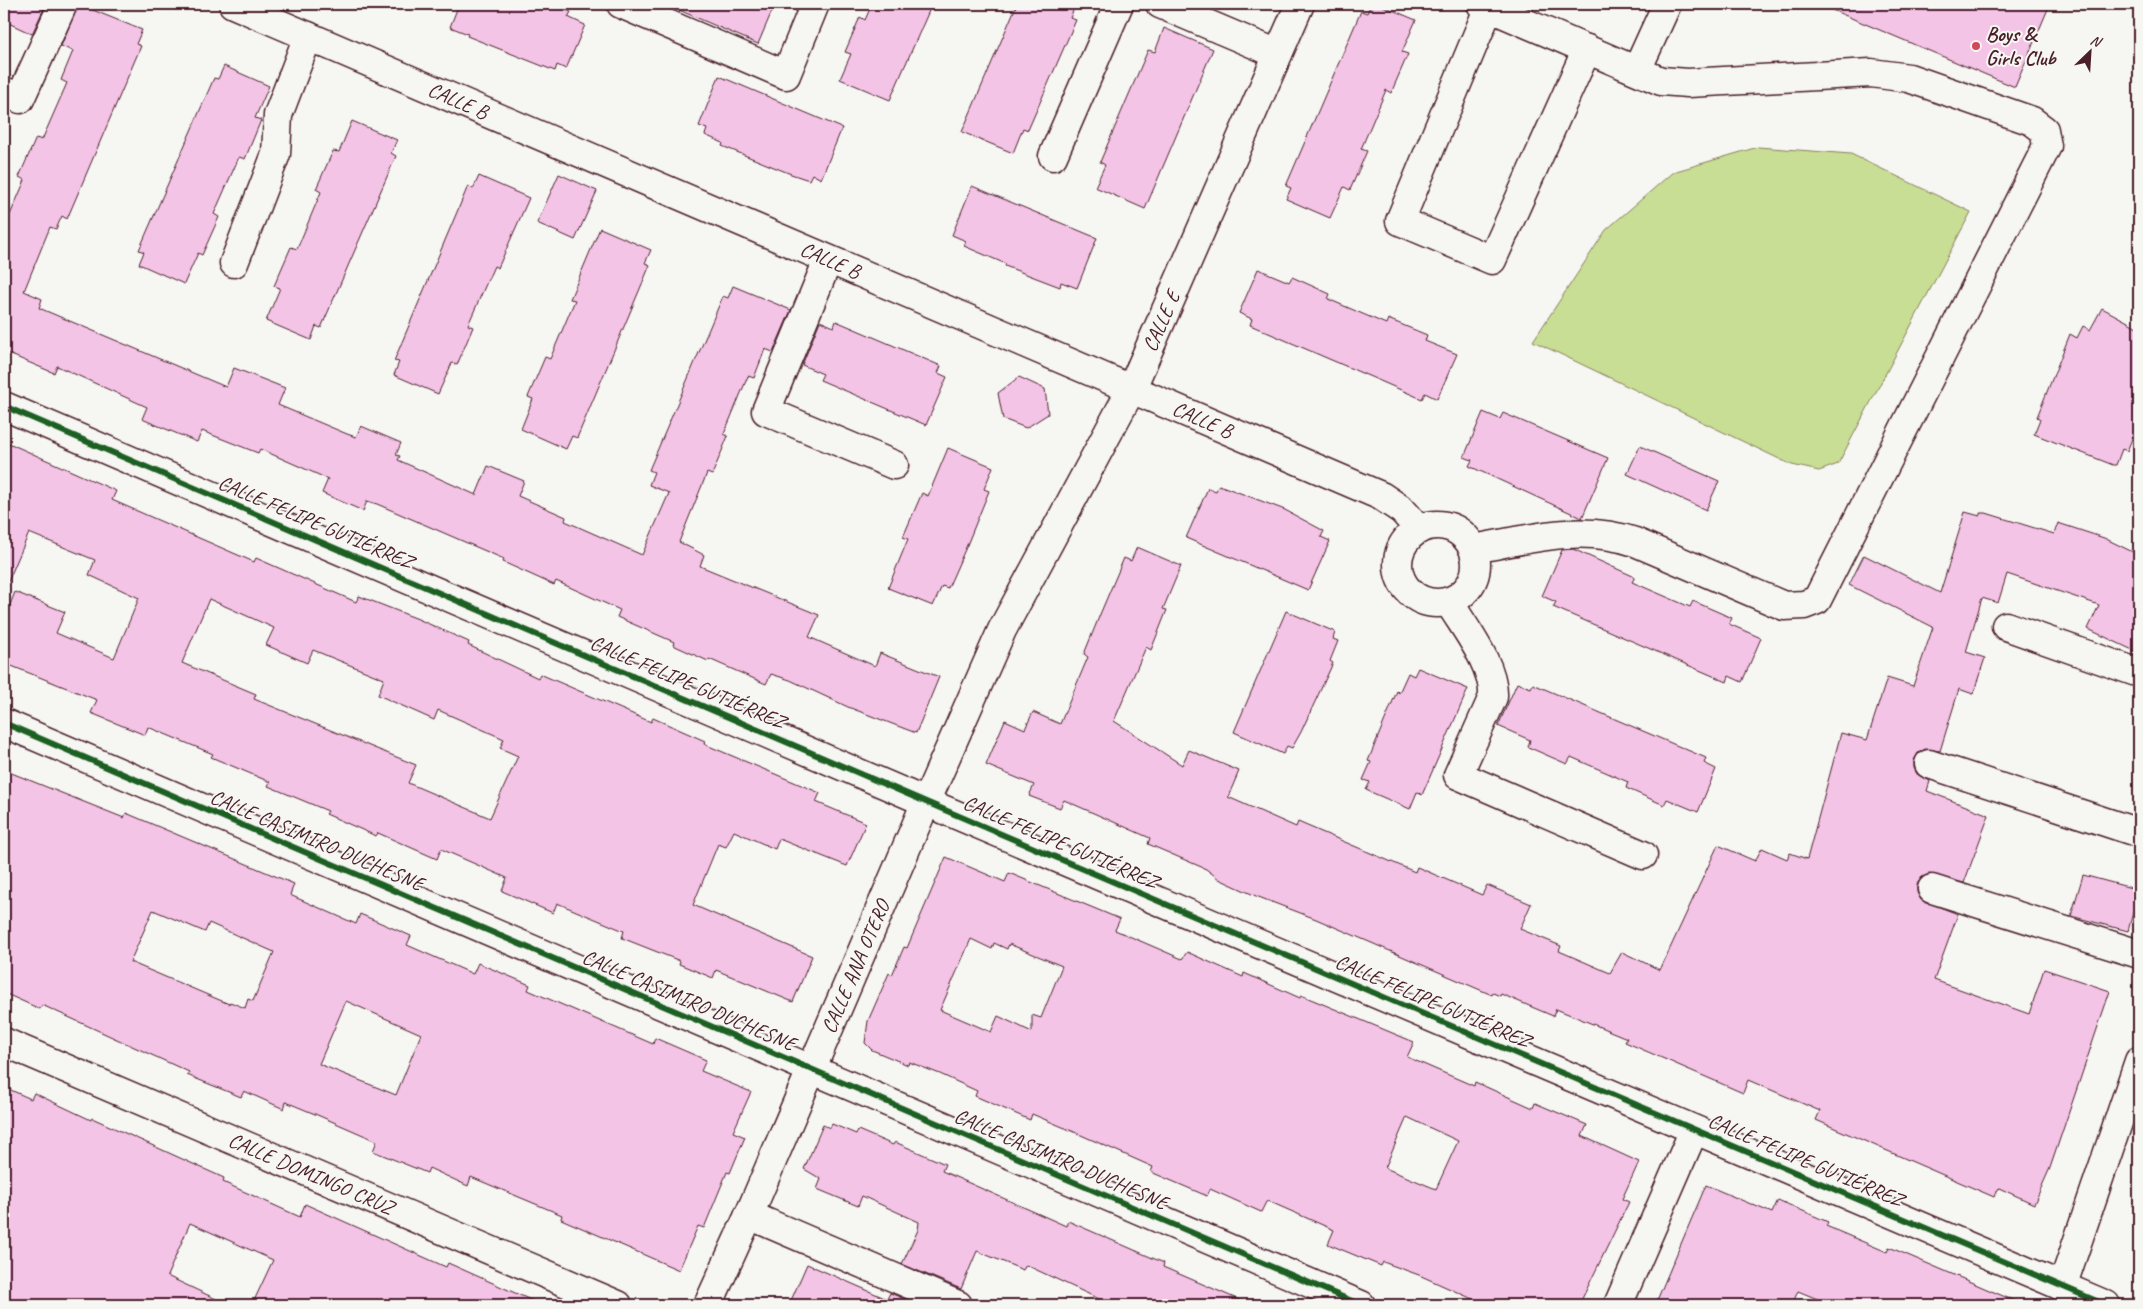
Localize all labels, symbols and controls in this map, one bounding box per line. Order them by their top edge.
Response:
place label: Boys & Girls Club [1986,21,2057,71]
north arrow [2066,28,2116,78]
text: N [2088,31,2105,51]
marker: Boys & Girls Club [1970,40,1982,52]
street label: CALLE B [424,76,494,126]
street label: CALLE B [796,236,866,285]
street label: CALLE E [1137,284,1187,355]
street label: CALLE B [1169,395,1239,445]
street label: CALLE FELIPE GUTIÉRREZ [214,469,420,576]
street label: CALLE FELIPE GUTIÉRREZ [586,629,792,736]
street label: CALLE CASIMIRO DUCHESNE [206,783,430,898]
street label: CALLE FELIPE GUTIÉRREZ [959,789,1165,896]
street label: CALLE ANA OTERO [815,894,896,1037]
street label: CALLE CASIMIRO DUCHESNE [578,943,802,1058]
street label: CALLE FELIPE GUTIÉRREZ [1331,948,1537,1055]
street label: CALLE CASIMIRO DUCHESNE [950,1102,1174,1217]
street label: CALLE FELIPE GUTIÉRREZ [1704,1107,1910,1214]
street label: CALLE DOMINGO CRUZ [225,1127,400,1221]

